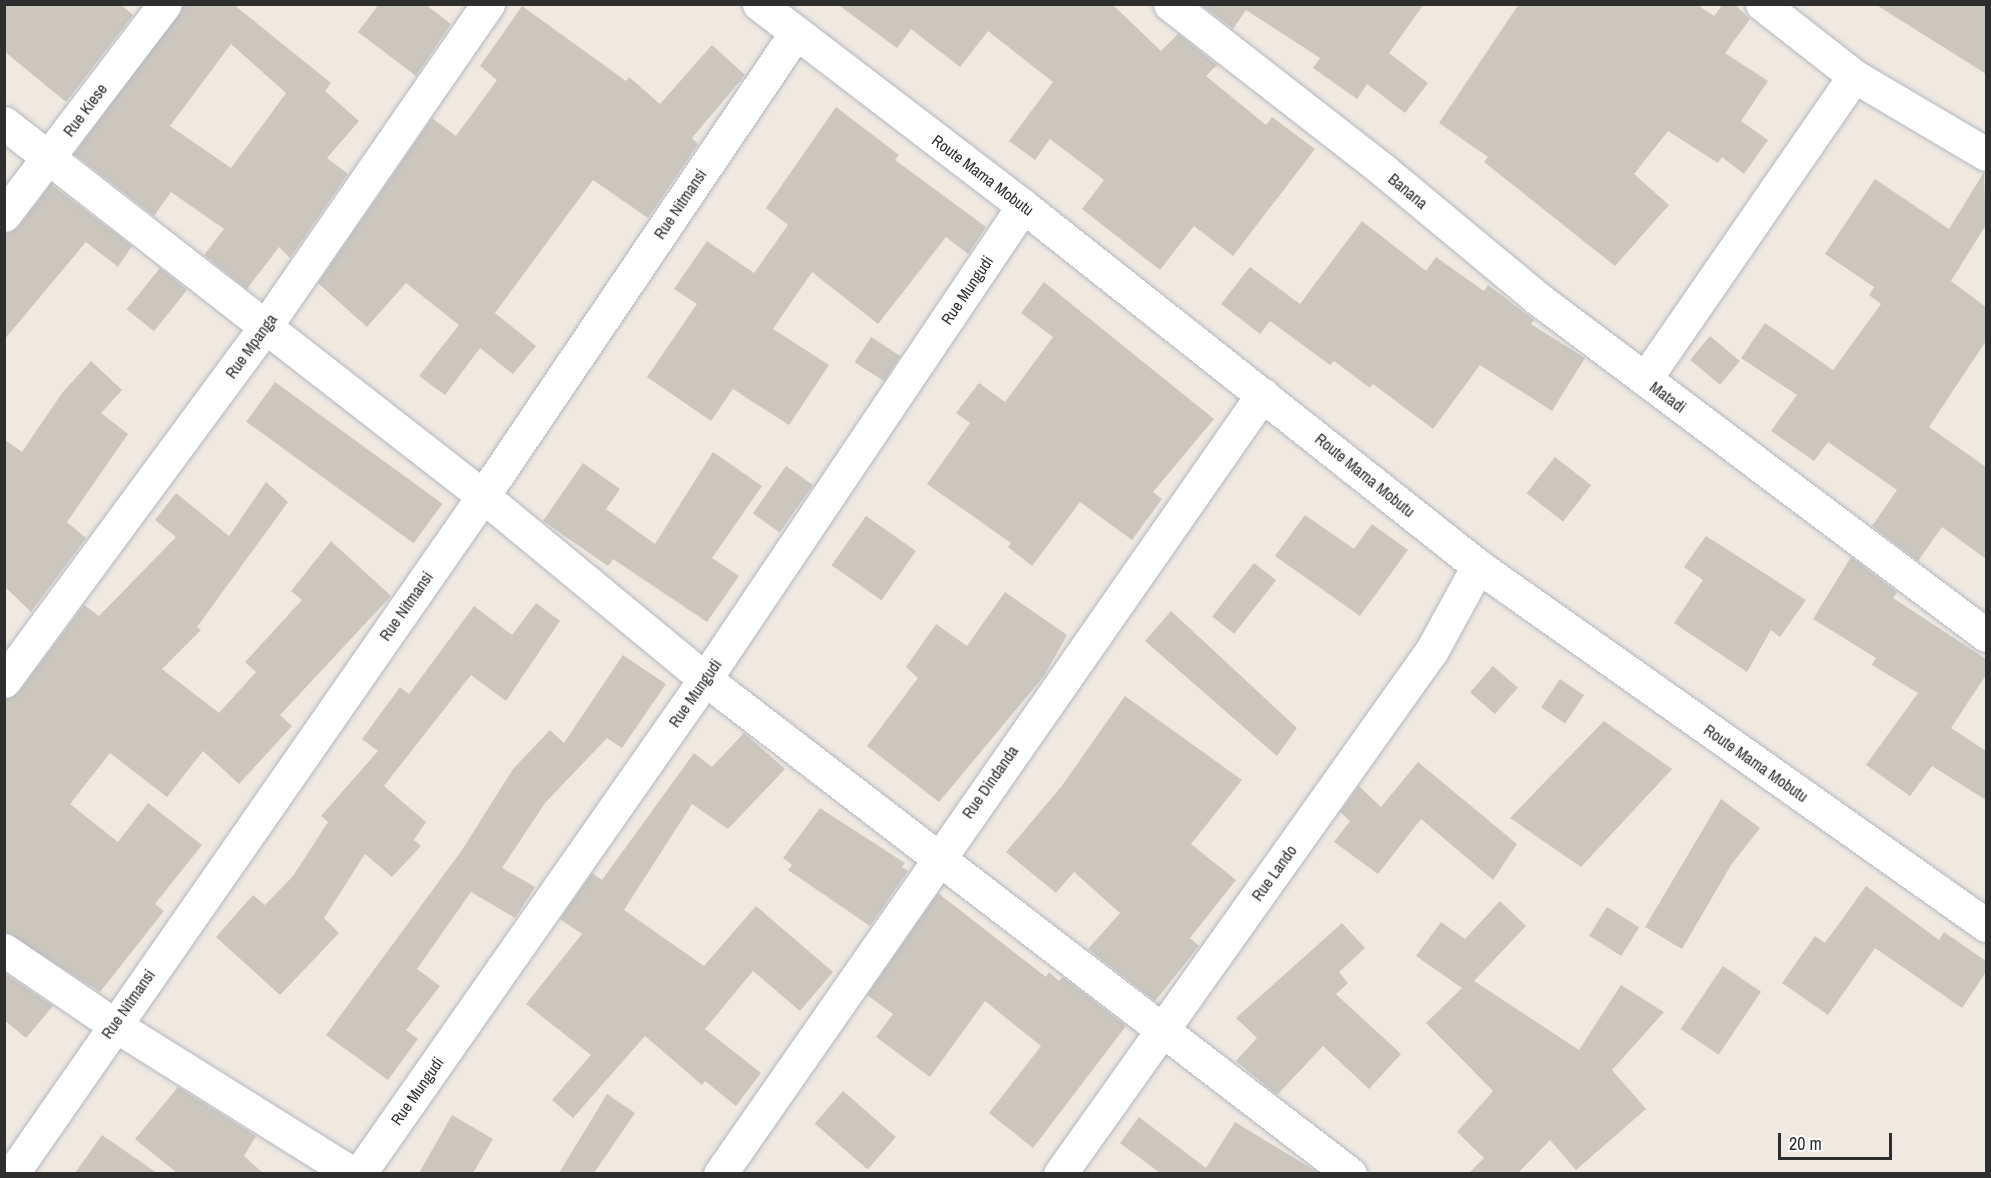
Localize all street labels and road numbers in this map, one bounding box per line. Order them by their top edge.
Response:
street label: Rue Kiese [59,80,111,140]
street label: Route Mama Mobutu [928,130,1038,220]
street label: Rue Nitmansi [650,165,710,243]
street label: Banana [1385,169,1431,213]
street label: Rue Mungudi [937,252,997,328]
street label: Rue Mpanga [221,310,281,382]
street label: Matadi [1646,377,1690,417]
street label: Route Mama Mobutu [1311,429,1419,521]
street label: Rue Nitmansi [375,568,437,644]
street label: Rue Mungudi [665,655,725,731]
street label: Route Mama Mobutu [1700,720,1812,806]
street label: Rue Dindanda [958,742,1022,822]
street label: Rue Lando [1247,841,1301,905]
street label: Rue Nitmansi [97,966,159,1042]
street label: Rue Mungudi [387,1053,447,1129]

